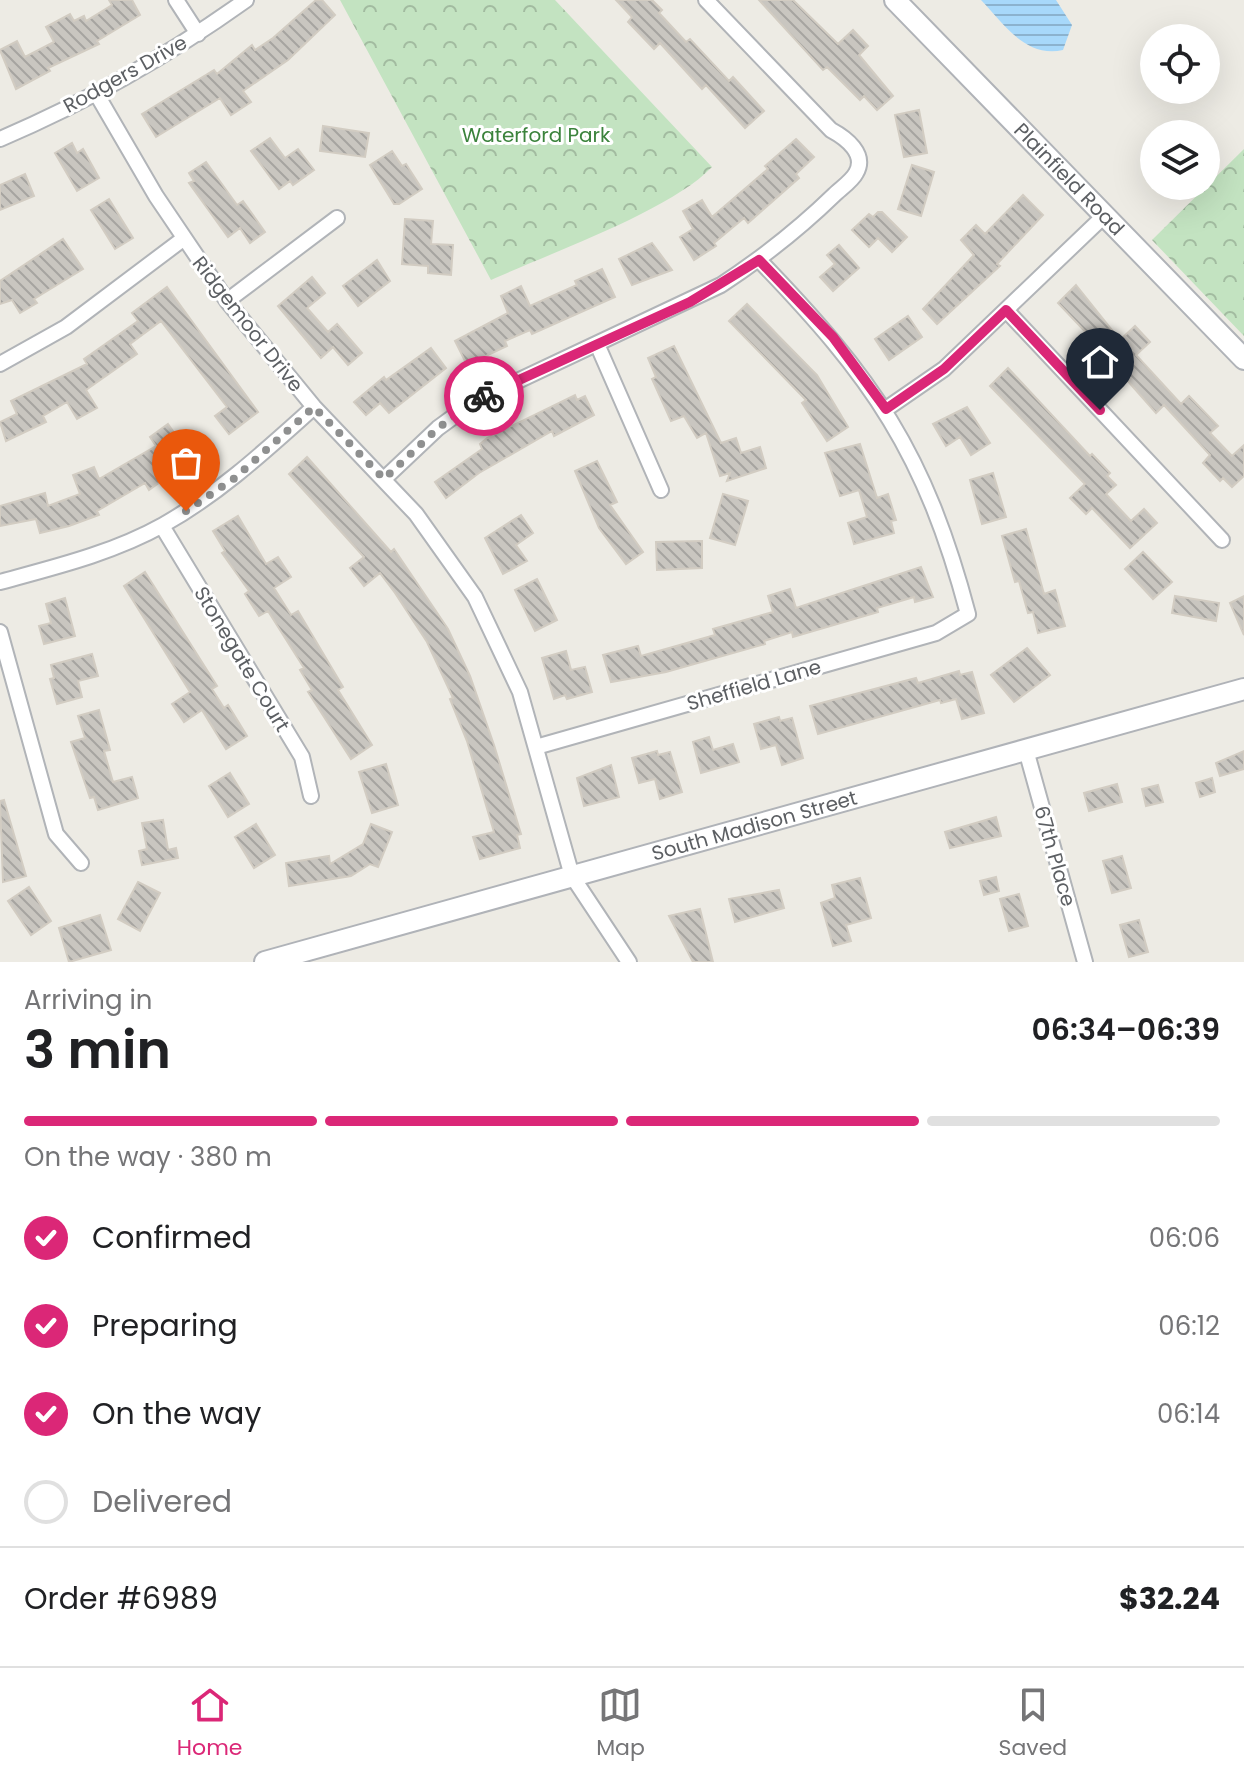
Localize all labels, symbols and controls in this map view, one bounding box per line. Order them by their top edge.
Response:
map controls [1140,24,1220,200]
button: locate [1140,24,1220,104]
street label: Rodgers Drive [58,28,192,120]
street label: Plainfield Road [1008,117,1131,242]
button: layers [1140,120,1220,200]
park label: Waterford Park [462,121,611,149]
street label: Ridgemoor Drive [186,250,310,398]
pin [1066,328,1134,410]
icon: home [1078,340,1122,384]
courier [444,356,524,436]
icon: bike [462,374,506,418]
pin [152,429,220,511]
icon: bag [164,441,208,485]
street label: Stonegate Court [188,581,296,737]
street label: Sheffield Lane [684,652,824,718]
street label: South Madison Street [648,784,860,868]
street label: 67th Place [1027,802,1083,910]
text: Arriving in [24,982,153,1018]
text: 06:34–06:39 [1031,1008,1220,1051]
text: 3 min [24,1013,171,1086]
text: On the way · 380 m [24,1139,272,1175]
icon: check [24,1216,68,1260]
text: Confirmed [92,1216,252,1259]
text: 06:06 [1149,1220,1220,1256]
icon: check [24,1304,68,1348]
text: Preparing [92,1304,238,1347]
text: 06:12 [1158,1308,1220,1344]
icon: check [24,1392,68,1436]
text: On the way [92,1392,261,1435]
text: 06:14 [1157,1396,1220,1432]
text: Delivered [92,1480,232,1523]
text: Order #6989 [24,1577,218,1620]
text: $32.24 [1119,1577,1220,1620]
tab: Home [177,1683,242,1764]
tab: Map [596,1683,645,1764]
tab: Saved [999,1683,1067,1764]

